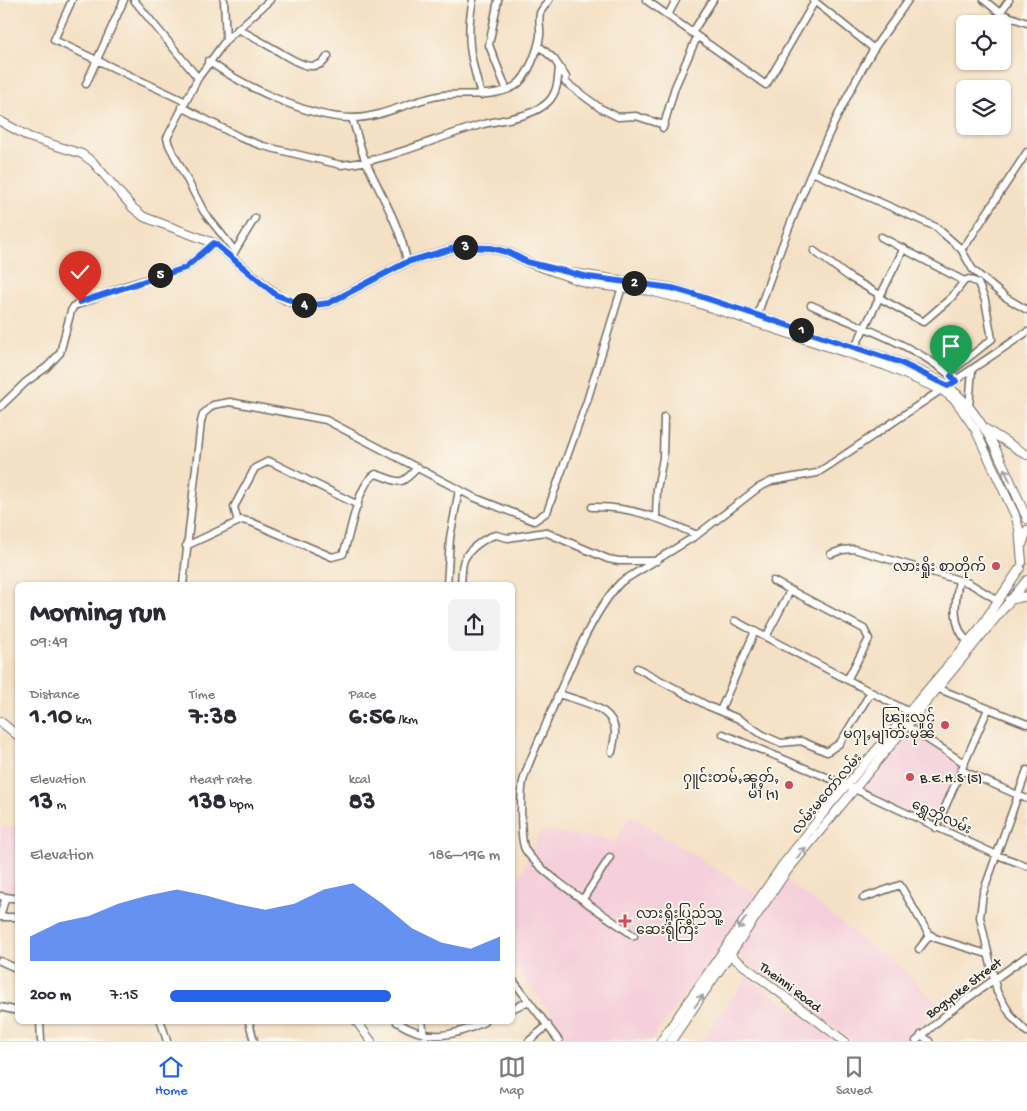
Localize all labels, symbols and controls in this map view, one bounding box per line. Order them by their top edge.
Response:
map controls [956,15,1011,135]
button: locate [956,15,1011,70]
button: layers [956,80,1011,135]
pin: 3 [452,234,478,260]
text: 3 [462,239,469,256]
pin [59,251,101,302]
icon: check [66,258,94,286]
pin: 5 [148,262,172,288]
text: 5 [157,267,164,284]
pin: 2 [622,270,646,296]
text: 2 [631,275,638,292]
pin: 4 [292,292,316,318]
text: 4 [301,297,308,314]
pin: 1 [788,318,814,342]
text: 1 [799,322,804,339]
pin [930,325,972,376]
icon: arrive [937,332,965,360]
one-way arrow [1001,468,1011,483]
place label: လားရှိုး စာတိုက် [893,556,986,578]
marker: လားရှိုး စာတိုက် [990,560,1002,572]
text: Morning run [30,598,165,631]
button: share [448,599,500,651]
text: 09:49 [30,634,68,653]
text: Distance [30,687,79,704]
text: Time [189,687,215,704]
text: Pace [349,687,376,704]
text: 1.10 [30,704,72,733]
text: 7:38 [189,704,237,733]
text: 6:56 [349,704,395,733]
place label: ၽြႃးလူင် မႁႃႇမျၢတ်ႉမုၼိ [843,707,935,745]
text: km [72,712,92,729]
text: /km [395,712,418,729]
marker: ၽြႃးလူင် မႁႃႇမျၢတ်ႉမုၼိ [939,719,951,731]
street label: လမ်းမတော်လမ်း [786,748,867,839]
place label: ႁူင်းတမ်ႇၼူတ်ႇ မၢႆ (1) [683,767,779,804]
marker: B.E.H.S (5) [904,771,916,783]
place label: B.E.H.S (5) [919,771,982,788]
text: Elevation [30,772,86,789]
text: Heart rate [189,772,252,789]
text: kcal [349,772,371,789]
marker: ႁူင်းတမ်ႇၼူတ်ႇ မၢႆ (1) [783,779,795,791]
text: 13 [30,789,53,818]
text: 138 [189,789,226,818]
text: 83 [349,789,375,818]
street label: ရွှေဘိုလမ်း [908,793,975,840]
text: m [53,797,66,814]
text: bpm [226,797,254,814]
text: Elevation [30,847,94,866]
text: 186–196 m [429,847,500,866]
one-way arrow [796,847,807,860]
place label: လားရှိုးပြည်သူ့ ဆေးရုံကြီး [636,903,723,941]
marker: လားရှိုးပြည်သူ့ ဆေးရုံကြီး [618,914,632,928]
one-way arrow [737,916,747,930]
street label: Bogyoke Street [922,954,1007,1024]
street label: Theinni Road [754,959,825,1018]
text: 200 m [30,987,71,1006]
text: 7:15 [110,987,138,1006]
one-way arrow [693,994,704,1008]
tab: Home [155,1053,188,1100]
tab: Map [498,1053,526,1100]
tab: Saved [836,1053,872,1100]

